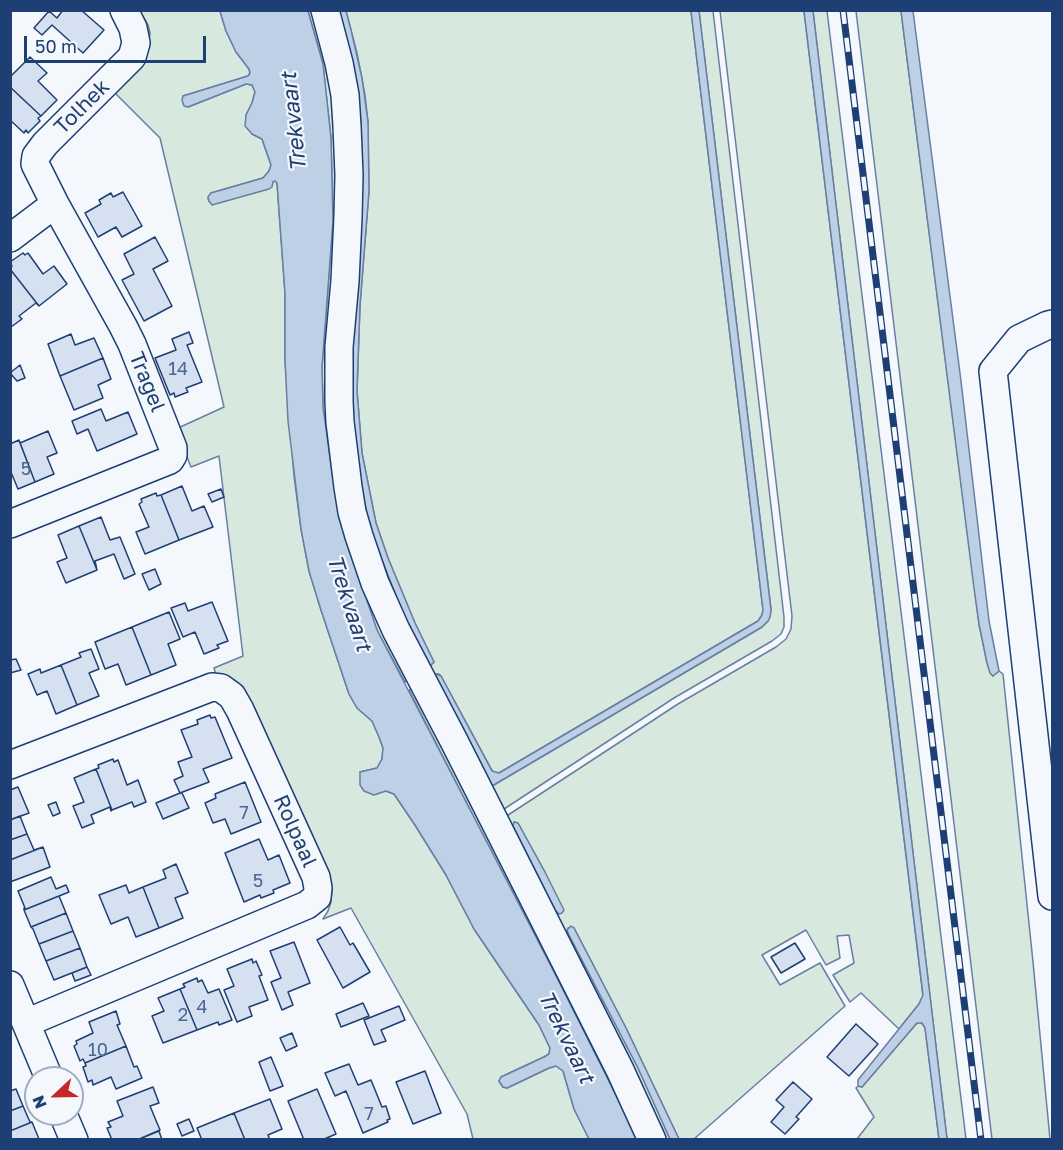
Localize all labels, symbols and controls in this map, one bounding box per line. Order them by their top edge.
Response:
scale bar [27,24,208,62]
text: 50 m [35,35,77,57]
water label: Trekvaart [276,71,312,173]
street label: Tolhek [49,74,115,140]
street label: Tragel [124,348,170,416]
house number: 14 [168,358,188,380]
house number: 5 [21,458,31,480]
water label: Trekvaart [321,551,377,655]
street label: Rolpaal [268,791,322,871]
house number: 7 [239,802,249,824]
house number: 5 [253,870,263,892]
water label: Trekvaart [532,986,600,1088]
house number: 4 [197,996,207,1018]
house number: 2 [178,1004,188,1026]
house number: 10 [88,1039,108,1061]
north arrow [24,1066,84,1126]
text: N [28,1093,51,1111]
house number: 7 [364,1103,374,1125]

